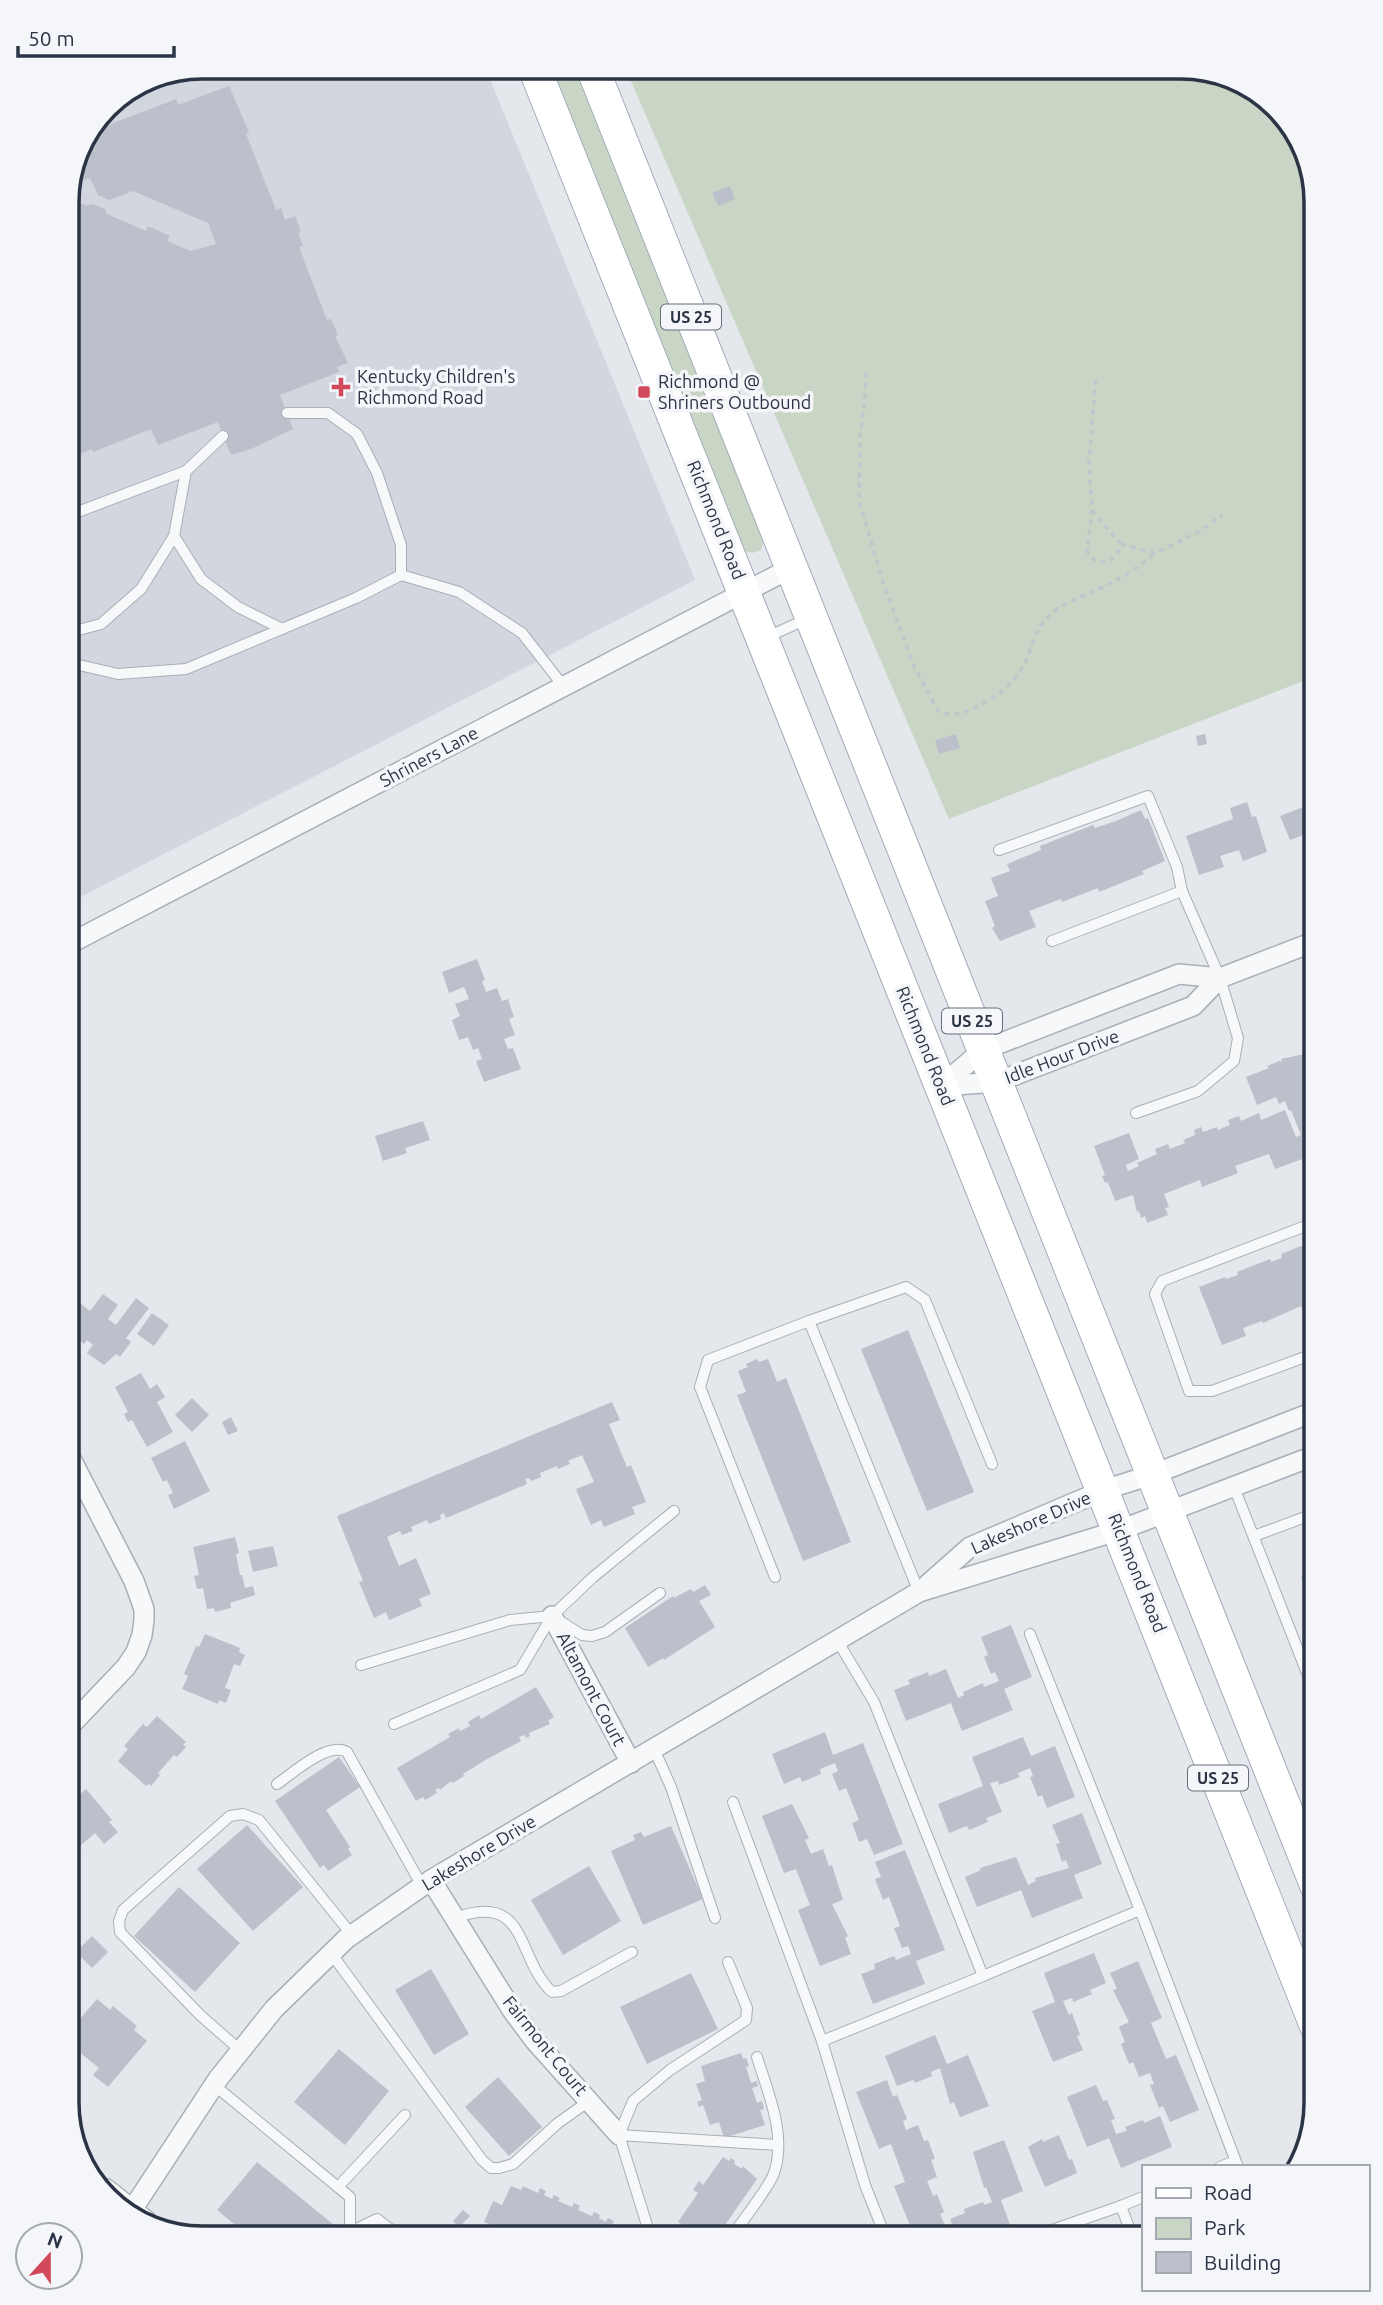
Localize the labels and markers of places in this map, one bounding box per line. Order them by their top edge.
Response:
place label: Kentucky Children's Richmond Road [357,366,516,407]
place label: Richmond @ Shriners Outbound [658,371,811,412]
marker: Kentucky Children's Richmond Road [331,377,351,397]
marker: Richmond @ Shriners Outbound [636,384,652,400]

